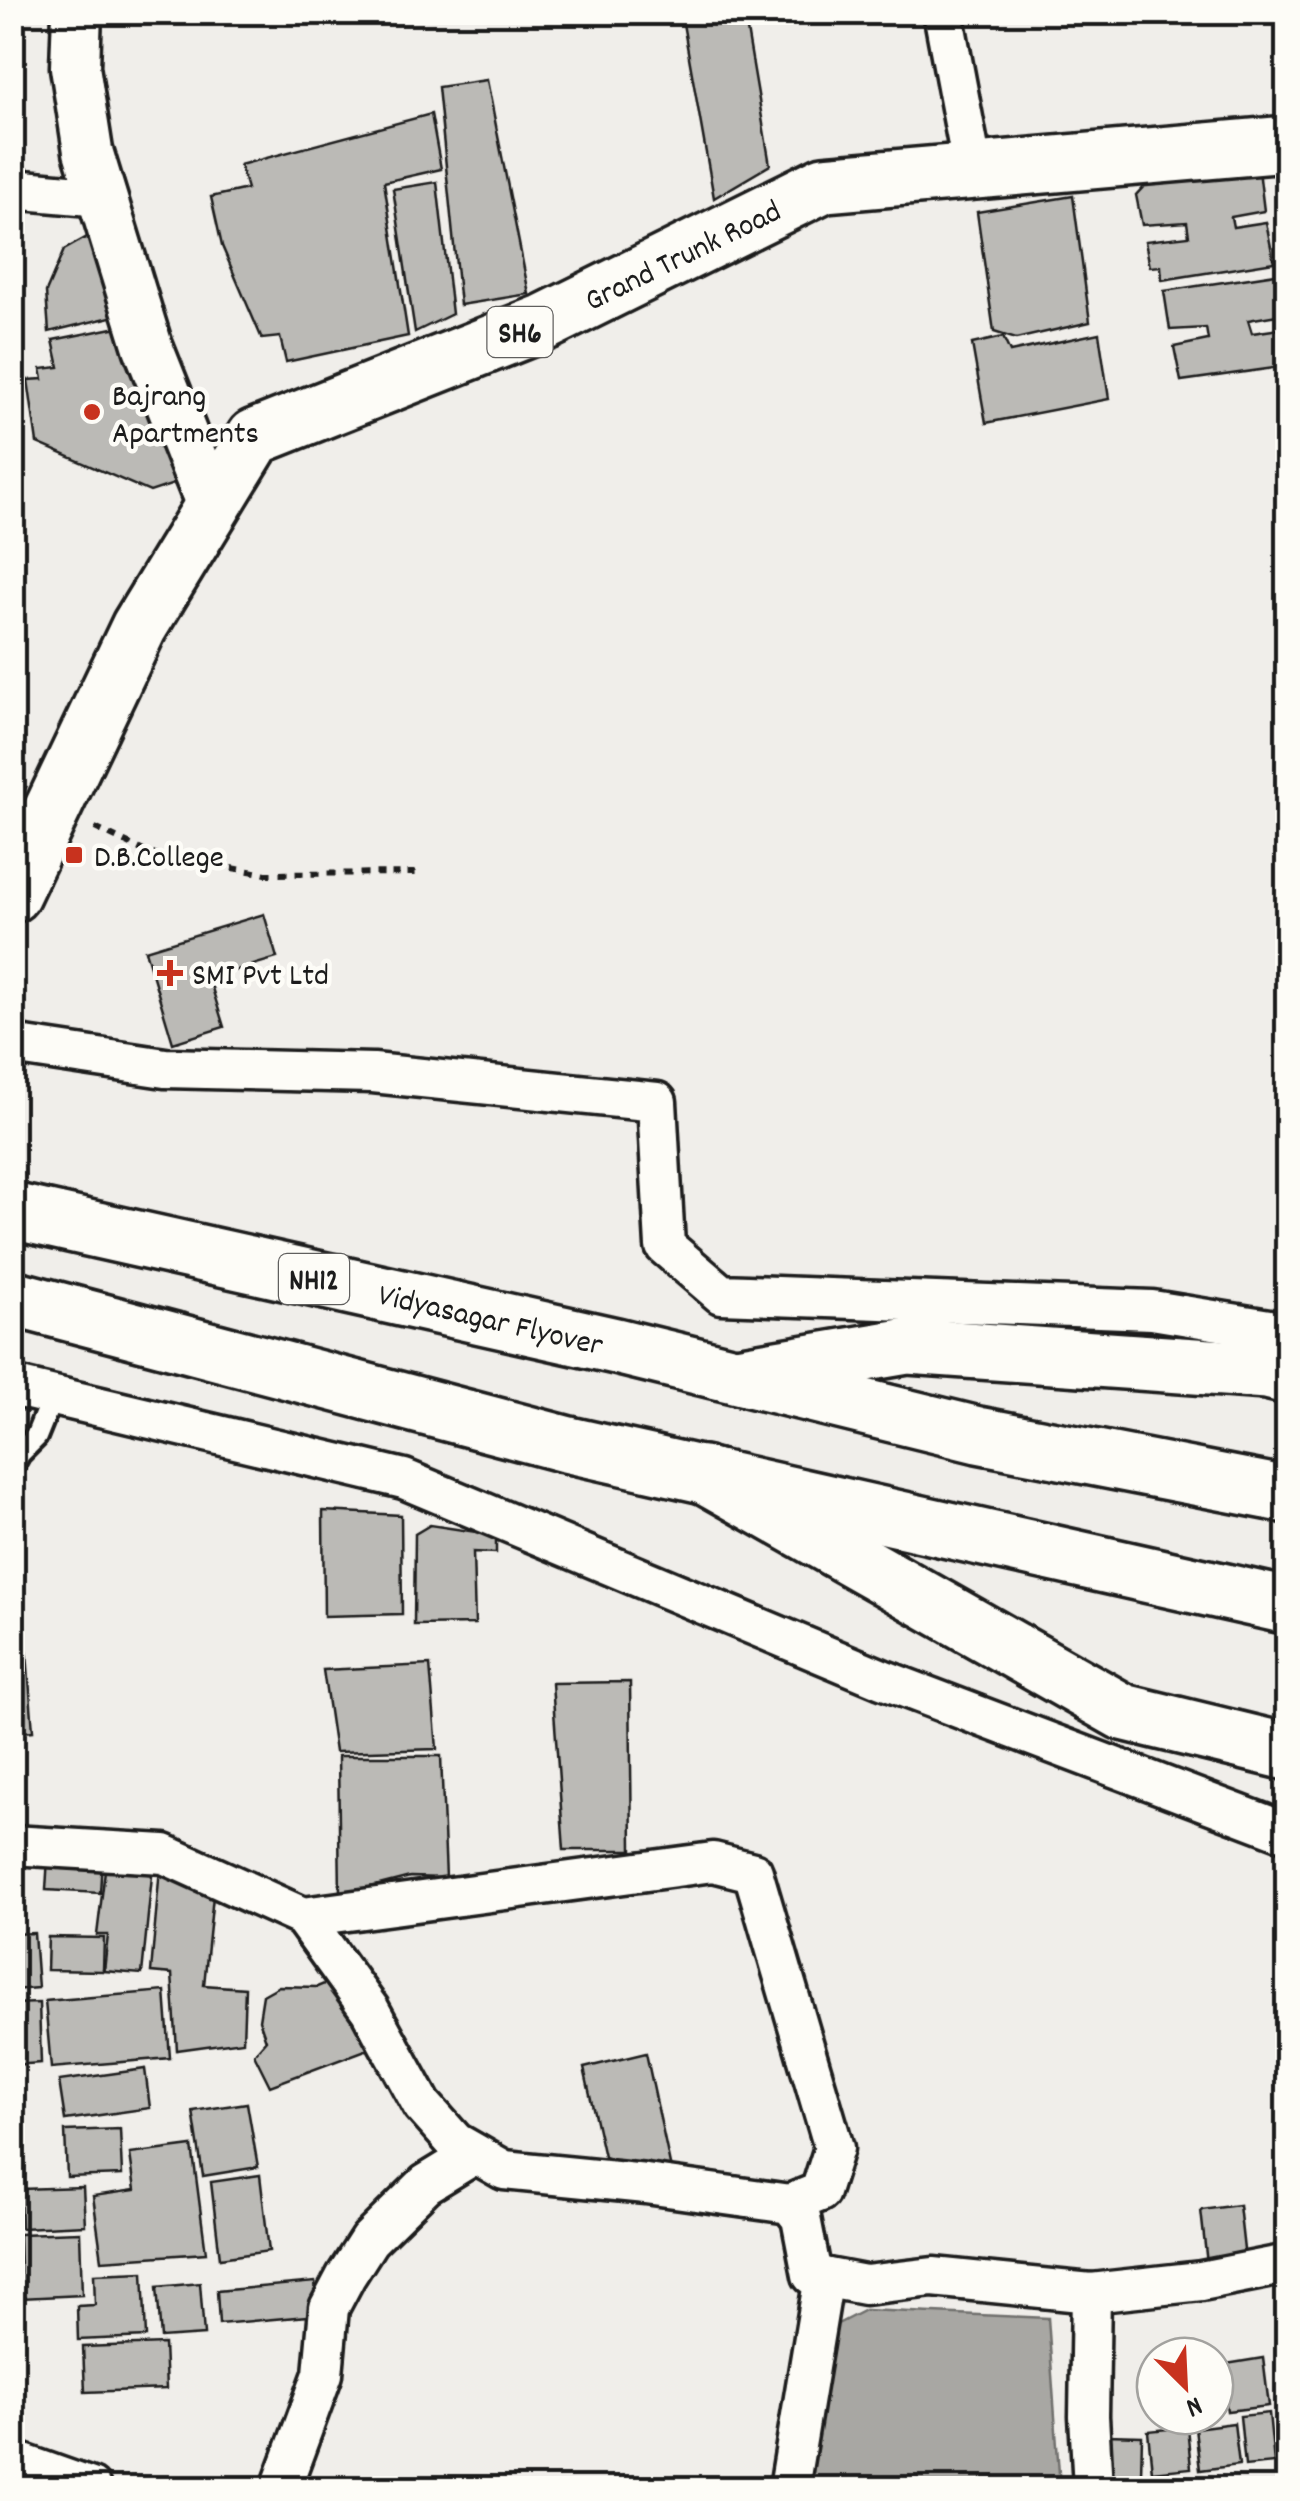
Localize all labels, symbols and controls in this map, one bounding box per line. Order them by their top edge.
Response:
street label: Grand Trunk Road [578,191,790,326]
road number: SH6 [488,307,552,357]
place label: Bajrang Apartments [112,376,259,459]
marker: Bajrang Apartments [81,401,103,423]
place label: D.B.College [94,837,224,883]
marker: D.B.College [63,844,85,866]
place label: SMI Pvt Ltd [192,955,329,1001]
marker: SMI Pvt Ltd [157,960,183,986]
road number: NH12 [279,1254,349,1304]
street label: Vidyasagar Flyover [373,1275,607,1371]
north arrow [1135,2336,1235,2436]
text: N [1179,2383,1208,2425]

